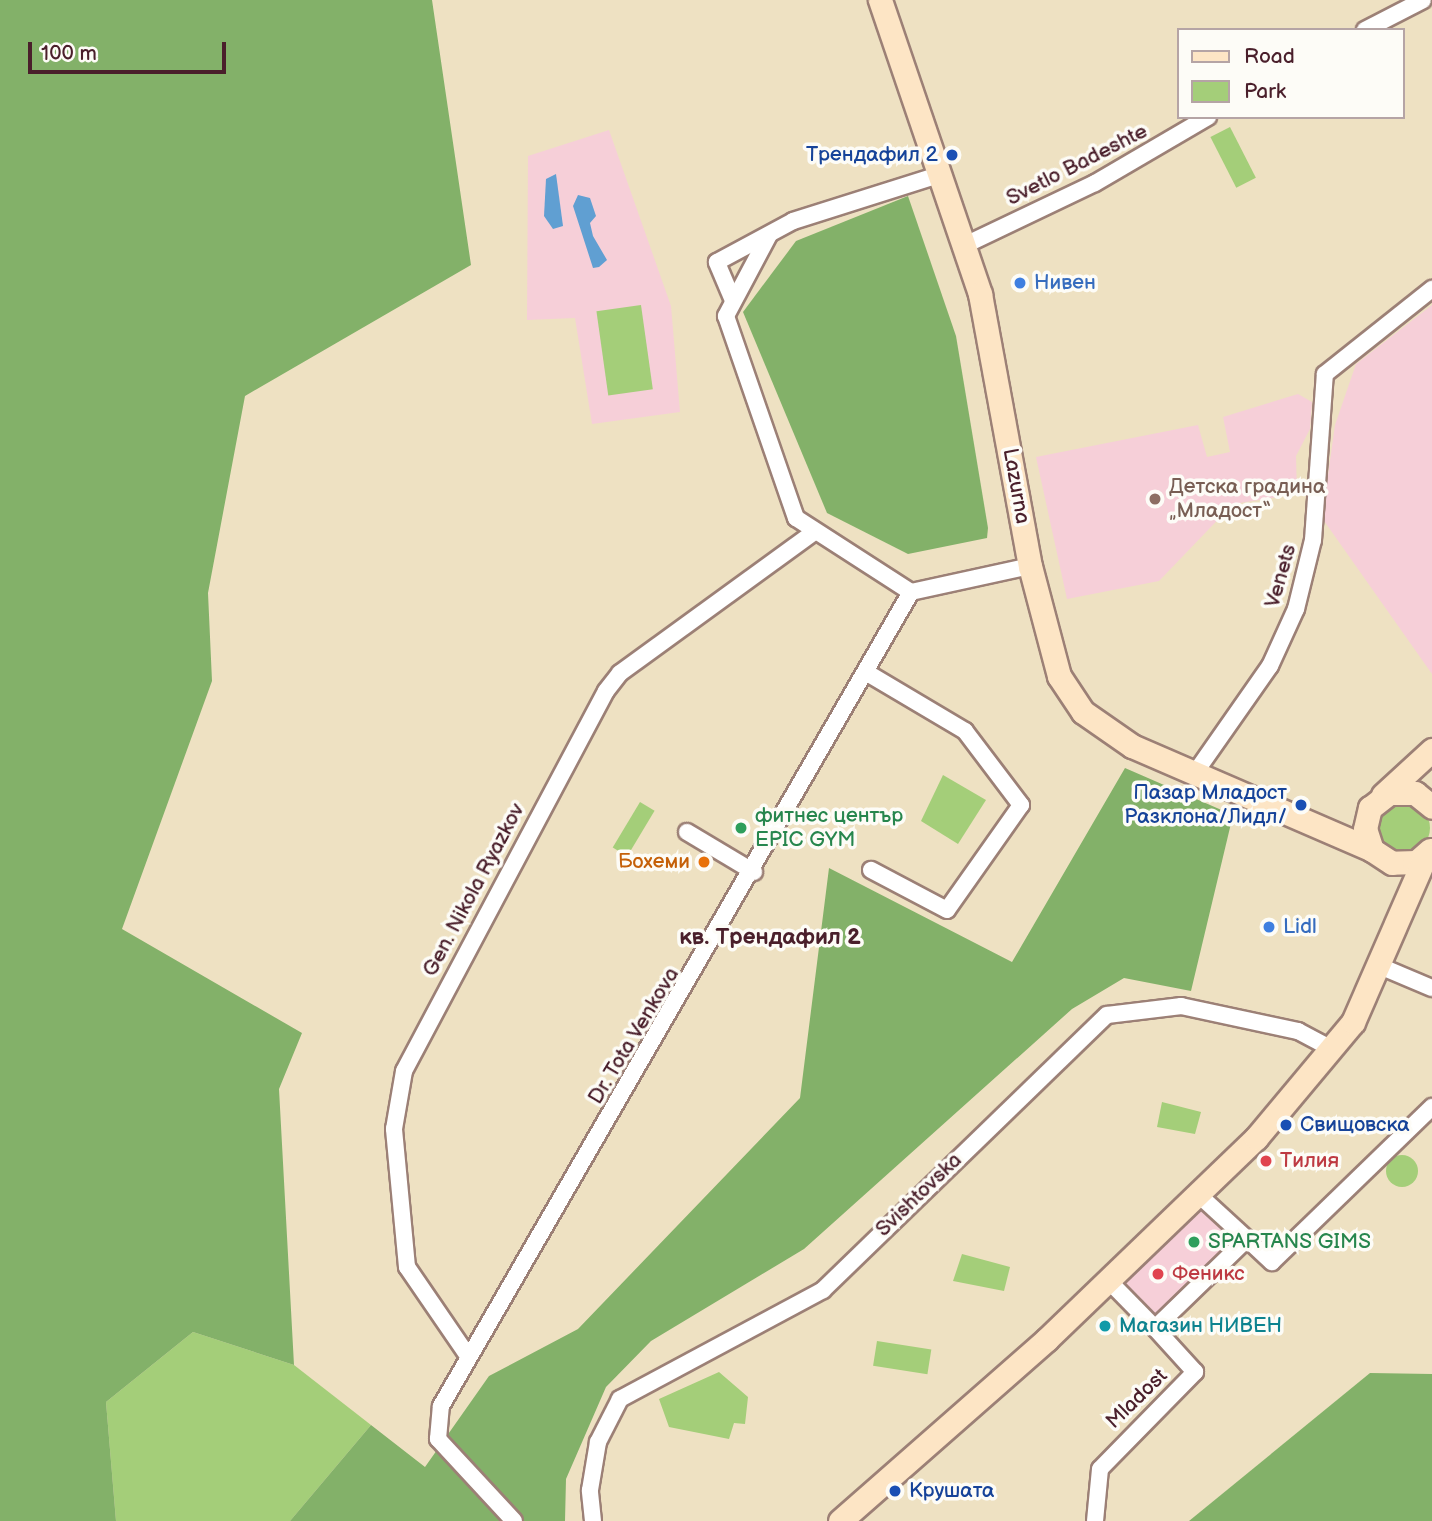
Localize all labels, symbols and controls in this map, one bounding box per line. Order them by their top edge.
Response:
scale bar [32,28,229,72]
legend [1176,28,1404,119]
text: 100 m [41,41,97,66]
text: Road [1244,44,1295,69]
text: Park [1244,79,1286,104]
street label: Svetlo Badeshte [1002,119,1152,211]
place label: Трендафил 2 [806,142,938,168]
marker: Трендафил 2 [944,147,960,163]
place label: Нивен [1034,270,1096,296]
marker: Нивен [1012,275,1028,291]
street label: Lazurna [997,446,1035,526]
place label: Детска градина „Младост“ [1169,474,1325,524]
marker: Детска градина „Младост“ [1147,491,1163,507]
street label: Venets [1260,541,1302,611]
place label: Пазар Младост Разклона/Лидл/ [1124,780,1287,830]
marker: Пазар Младост Разклона/Лидл/ [1293,797,1309,813]
street label: Gen. Nikola Ryazkov [418,799,530,981]
place label: фитнес център EPIC GYM [755,803,903,853]
marker: фитнес център EPIC GYM [733,820,749,836]
place label: Бохеми [618,849,690,875]
marker: Бохеми [696,854,712,870]
place label: Lidl [1283,914,1317,940]
marker: Lidl [1261,919,1277,935]
district label: кв. Трендафил 2 [679,923,861,951]
street label: Dr. Tota Venkova [583,963,685,1109]
place label: Свищовска [1300,1112,1410,1138]
marker: Свищовска [1278,1117,1294,1133]
street label: Svishtovska [871,1148,967,1242]
place label: Тилия [1280,1148,1339,1174]
marker: Тилия [1258,1153,1274,1169]
place label: SPARTANS GIMS [1208,1229,1371,1255]
marker: SPARTANS GIMS [1186,1234,1202,1250]
place label: Феникс [1172,1261,1245,1287]
marker: Феникс [1150,1266,1166,1282]
place label: Магазин НИВЕН [1119,1313,1282,1339]
marker: Магазин НИВЕН [1097,1318,1113,1334]
street label: Mladost [1101,1364,1173,1434]
place label: Крушата [909,1478,994,1504]
marker: Крушата [887,1483,903,1499]

